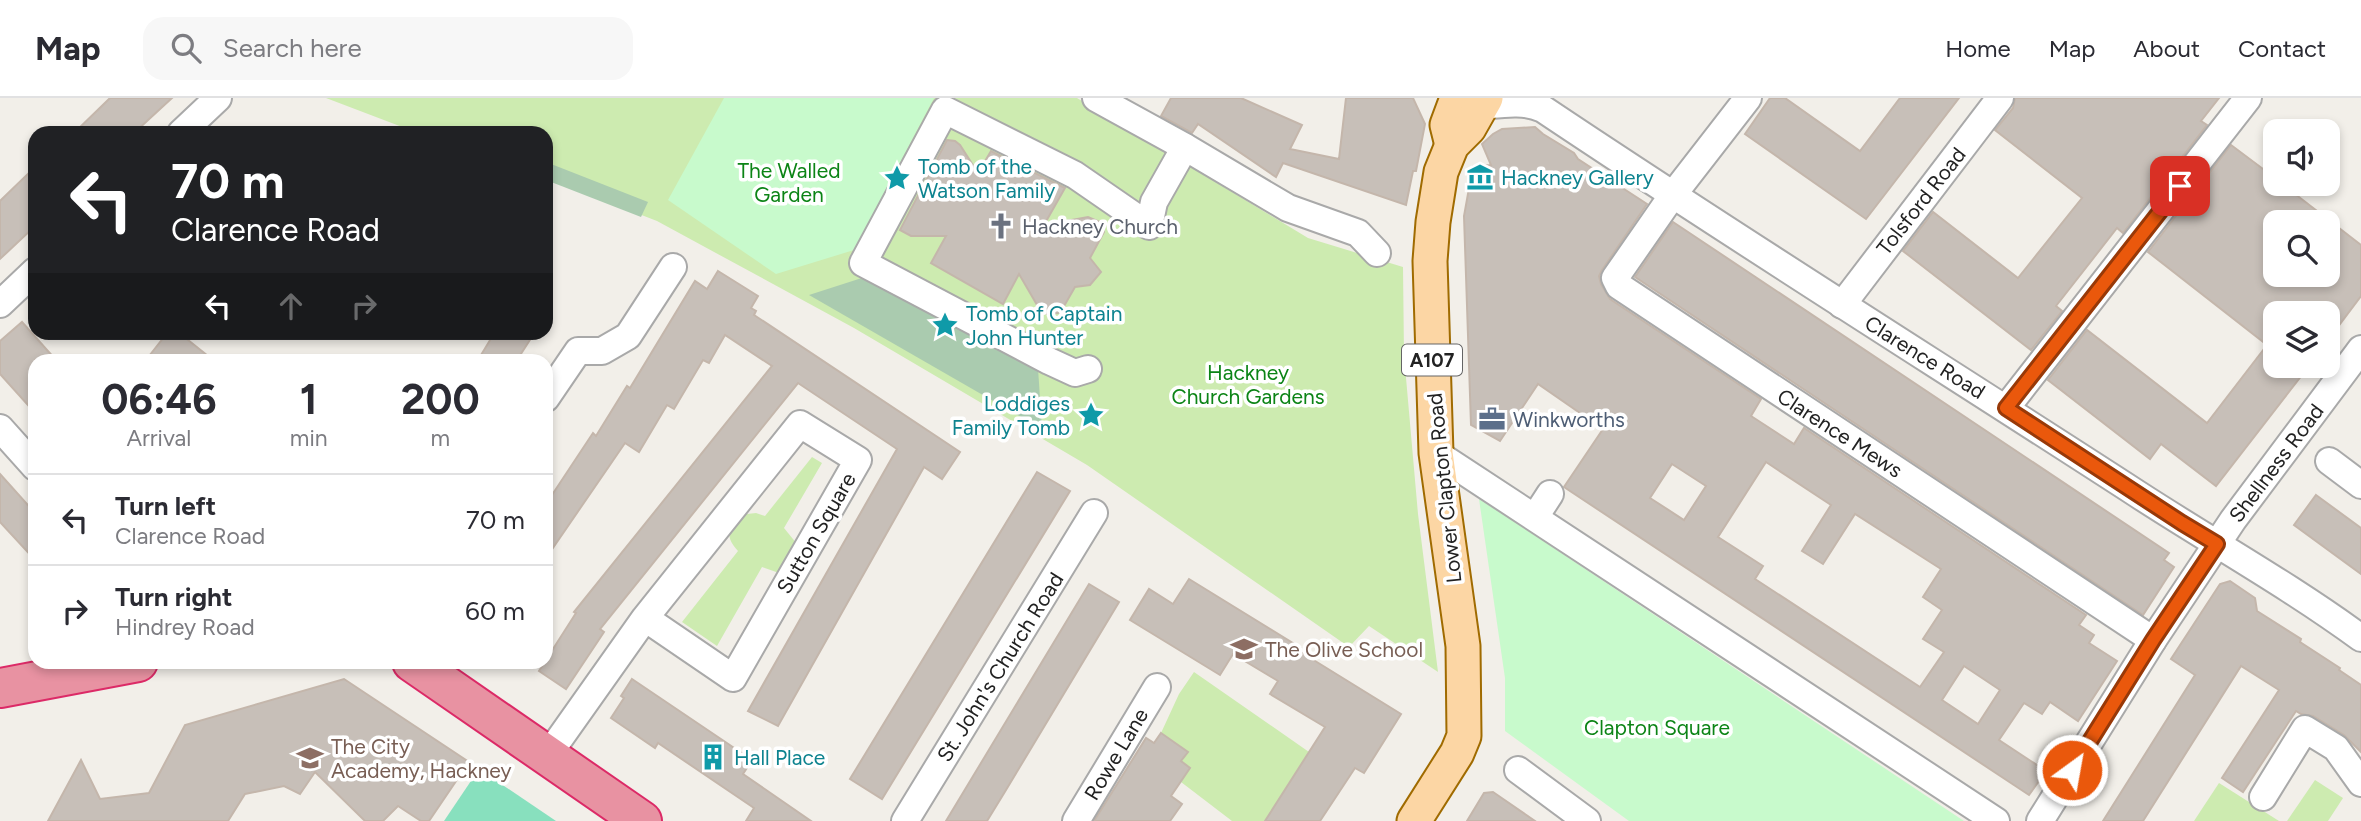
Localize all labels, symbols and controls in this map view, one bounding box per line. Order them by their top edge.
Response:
search box [143,17,633,80]
text: Map [35,29,101,68]
icon: search [167,29,205,67]
text: Search here [223,32,362,64]
text: Home [1945,34,2011,63]
text: Map [2049,34,2095,63]
text: About [2133,34,2200,63]
text: Contact [2238,34,2326,63]
map controls [2263,119,2340,378]
button: sound [2263,119,2340,196]
street label: Tolsford Road [1871,142,1971,260]
text: 70 m [171,151,284,210]
icon: left [56,154,147,245]
place label: Tomb of the Watson Family [918,154,1055,203]
pin [2150,156,2210,216]
park label: The Walled Garden [738,158,841,207]
museum icon: Hackney Gallery [1465,162,1495,192]
place icon: Tomb of the Watson Family [882,163,912,193]
place label: Hackney Gallery [1501,165,1654,190]
icon: arrive [2161,167,2199,205]
button: search [2263,210,2340,287]
text: Clarence Road [171,211,380,249]
church icon: Hackney Church [986,211,1016,241]
place label: Hackney Church [1022,214,1178,239]
icon: left [199,287,237,325]
icon: ahead [272,287,310,325]
icon: right [345,287,383,325]
place label: Tomb of Captain John Hunter [966,301,1122,350]
button: layers [2263,301,2340,378]
place icon: Tomb of Captain John Hunter [930,310,960,340]
street label: Clarence Road [1860,310,1990,404]
road number: A107 [1402,344,1462,376]
park label: Hackney Church Gardens [1172,360,1325,409]
text: 06:46 [101,374,217,425]
text: 1 [300,374,318,425]
text: 200 [401,374,480,425]
street label: Clarence Mews [1773,383,1907,483]
place label: Loddiges Family Tomb [952,391,1070,440]
street label: Lower Clapton Road [1422,392,1466,584]
street label: Shellness Road [2223,399,2329,527]
place icon: Loddiges Family Tomb [1076,400,1106,430]
office icon: Winkworths [1477,404,1507,434]
place label: Winkworths [1513,407,1625,432]
text: Arrival [126,424,191,452]
text: min [290,424,328,452]
text: m [431,424,450,452]
street label: Sutton Square [771,468,861,598]
text: Turn left [115,490,216,522]
icon: left [56,501,94,539]
text: 70 m [466,504,525,536]
text: Clarence Road [115,522,265,550]
street label: St. John's Church Road [932,568,1068,766]
text: Turn right [115,581,232,613]
icon: right [56,592,94,630]
text: 60 m [465,595,525,627]
text: Hindrey Road [115,613,255,641]
school or university icon: The Olive School [1229,634,1259,664]
place label: The Olive School [1265,637,1423,662]
street label: Rowe Lane [1079,704,1153,804]
park label: Clapton Square [1584,715,1730,740]
position arrow [2035,733,2109,807]
place label: The City Academy, Hackney [331,734,512,783]
building icon: Hall Place [698,742,728,772]
school or university icon: The City Academy, Hackney [295,743,325,773]
place label: Hall Place [734,745,825,770]

